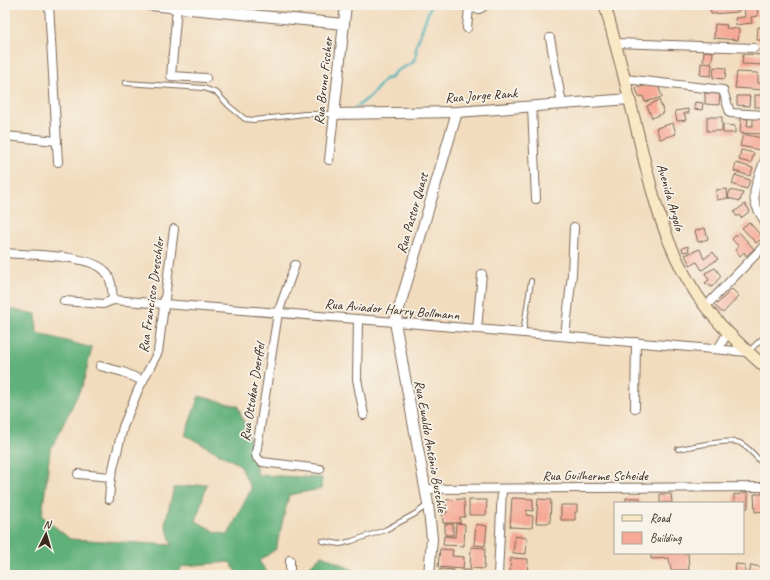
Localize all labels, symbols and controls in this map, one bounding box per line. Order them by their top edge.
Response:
street label: Rua Bruno Fischer [310,35,337,126]
street label: Rua Jorge Rank [444,84,520,107]
street label: Avenida Argolo [653,162,689,235]
street label: Rua Pastor Quast [393,170,432,255]
street label: Rua Francisco Dreschler [135,235,168,354]
street label: Rua Aviador Harry Bollmann [324,295,461,324]
street label: Rua Ottokar Doerffel [236,339,269,442]
street label: Rua Ewaldo Antônio Buschle [411,379,451,515]
street label: Rua Guilherme Scheide [542,467,649,484]
legend [614,502,744,554]
text: Road [650,510,672,526]
north arrow [26,514,66,554]
text: N [43,517,53,531]
text: Building [650,530,682,546]

